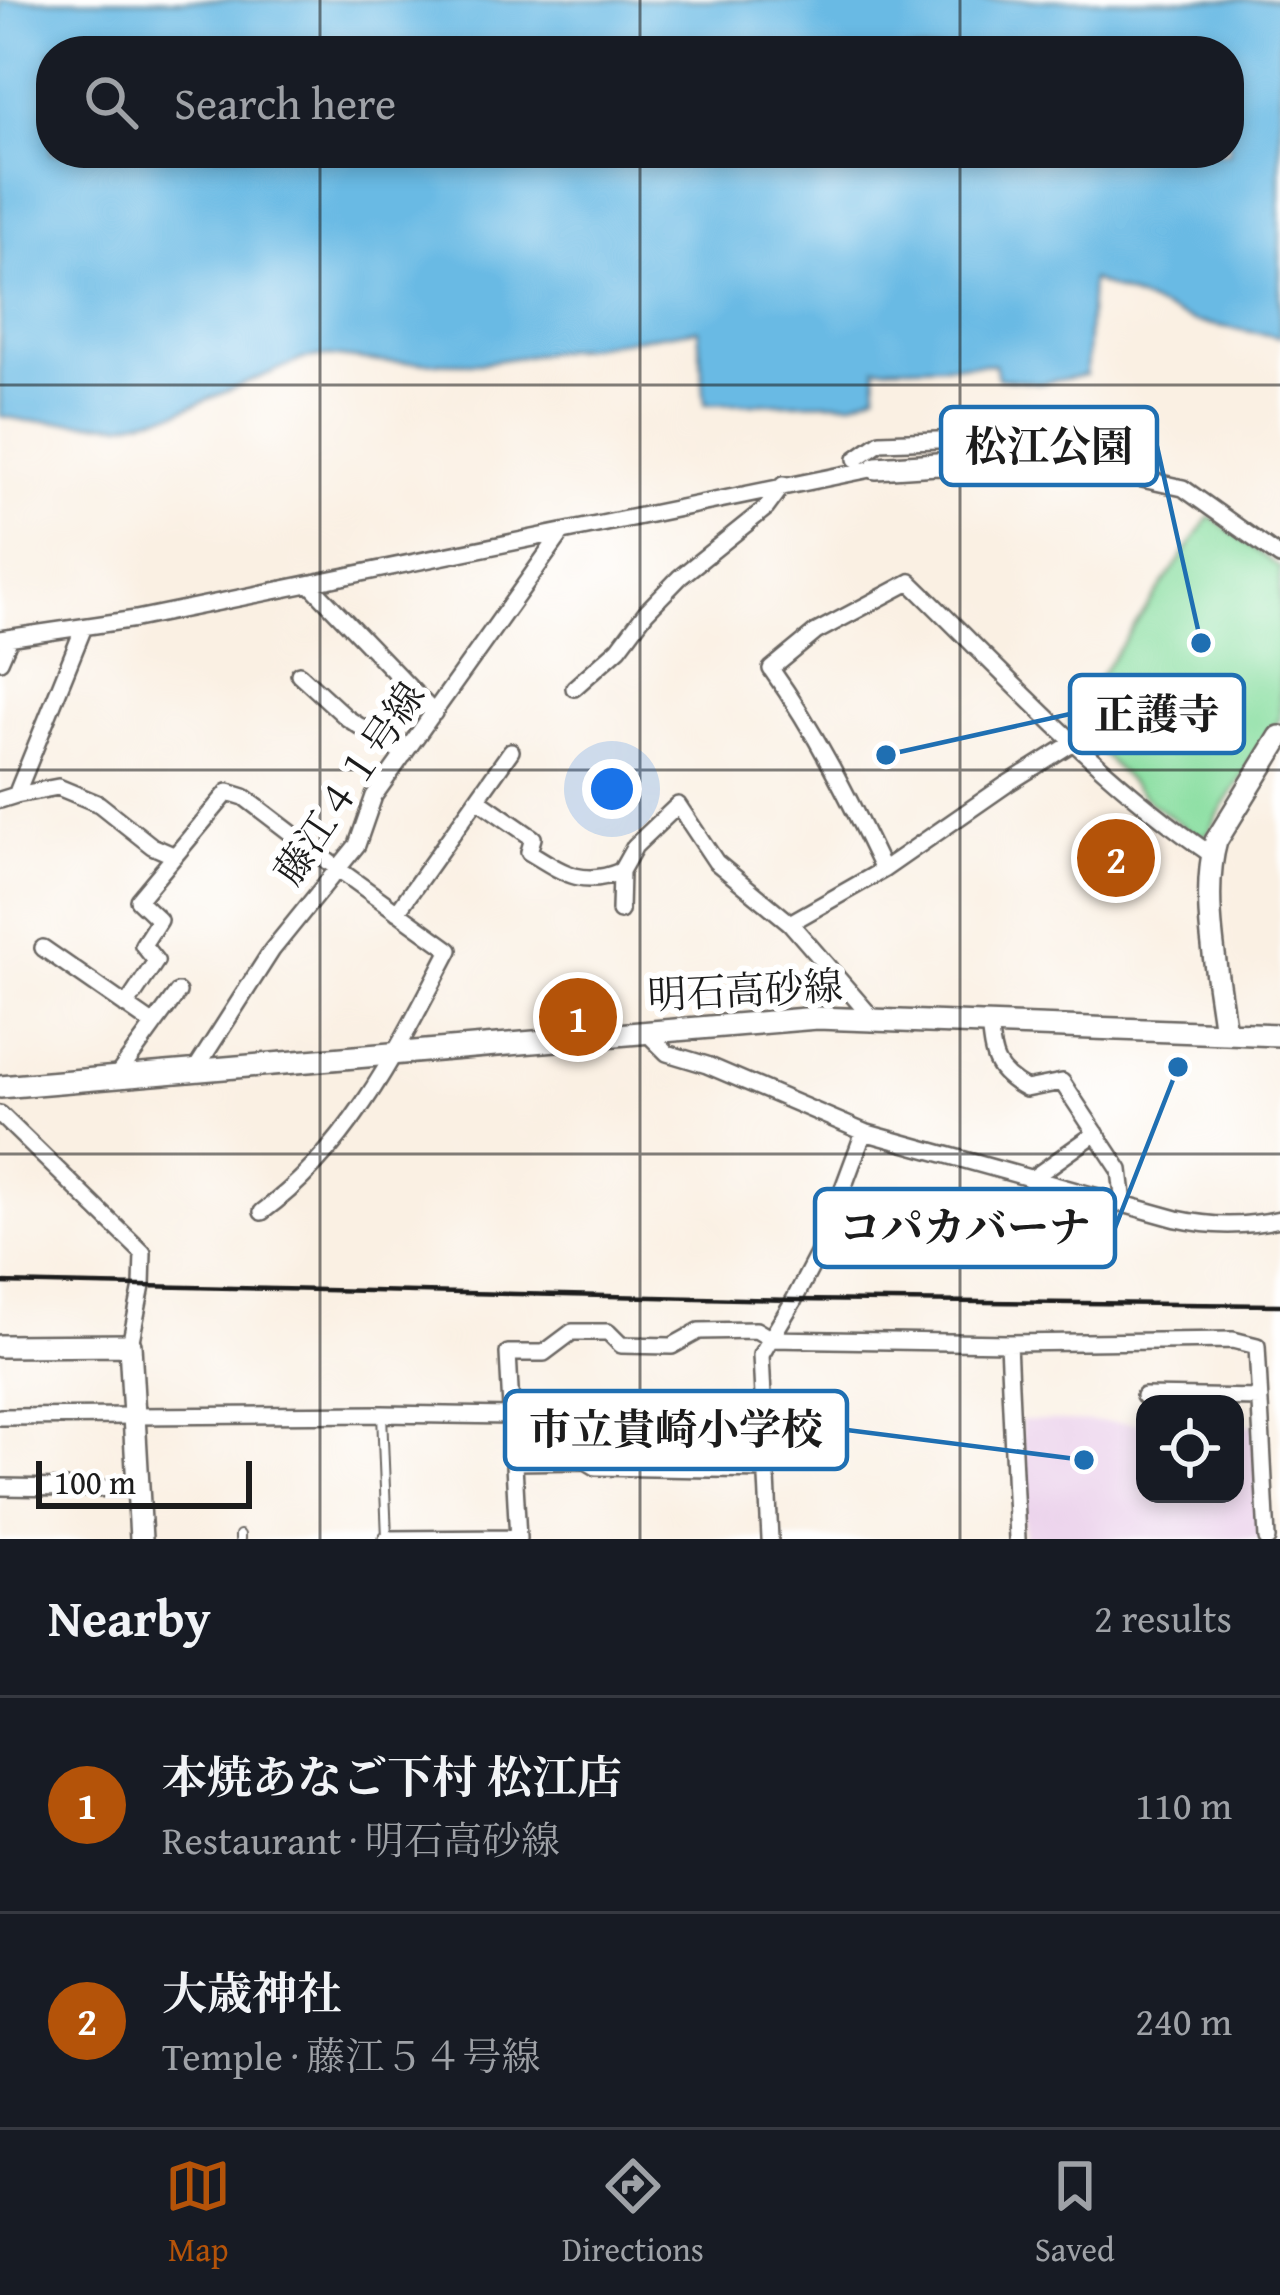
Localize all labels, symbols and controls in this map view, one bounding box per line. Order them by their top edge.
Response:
search box [36,36,1244,168]
icon: search [78,69,144,135]
text: Search here [174,70,396,135]
callout: 松江公園 [941,407,1157,485]
text: 松江公園 [965,415,1133,476]
street label: 藤江４１号線 [260,670,438,896]
callout: 正護寺 [1070,675,1244,753]
text: 正護寺 [1094,683,1220,744]
your location [582,759,642,819]
pin: 2 [1077,813,1155,903]
street label: 明石高砂線 [646,956,844,1023]
pin: 1 [539,972,617,1062]
callout: コパカバーナ [815,1189,1115,1267]
text: コパカバーナ [839,1196,1091,1257]
callout: 市立貴崎小学校 [505,1391,847,1469]
map controls [1136,1395,1244,1503]
button: locate [1136,1395,1244,1503]
text: 市立貴崎小学校 [529,1398,823,1459]
scale bar [36,1455,252,1508]
text: 100 m [54,1458,136,1506]
text: Nearby [48,1580,211,1655]
text: 2 results [1094,1589,1232,1646]
text: 本焼あなご下村 松江店 [162,1744,622,1809]
text: 1 [77,1776,97,1833]
text: 110 m [1135,1776,1232,1833]
text: Restaurant · 明石高砂線 [162,1811,560,1868]
text: 大歳神社 [162,1960,342,2025]
text: 2 [77,1992,97,2049]
text: 240 m [1135,1992,1232,2049]
text: Temple · 藤江５４号線 [162,2027,540,2084]
tab: Map [165,2153,231,2273]
tab: Directions [562,2153,704,2273]
tab: Saved [1035,2153,1115,2273]

